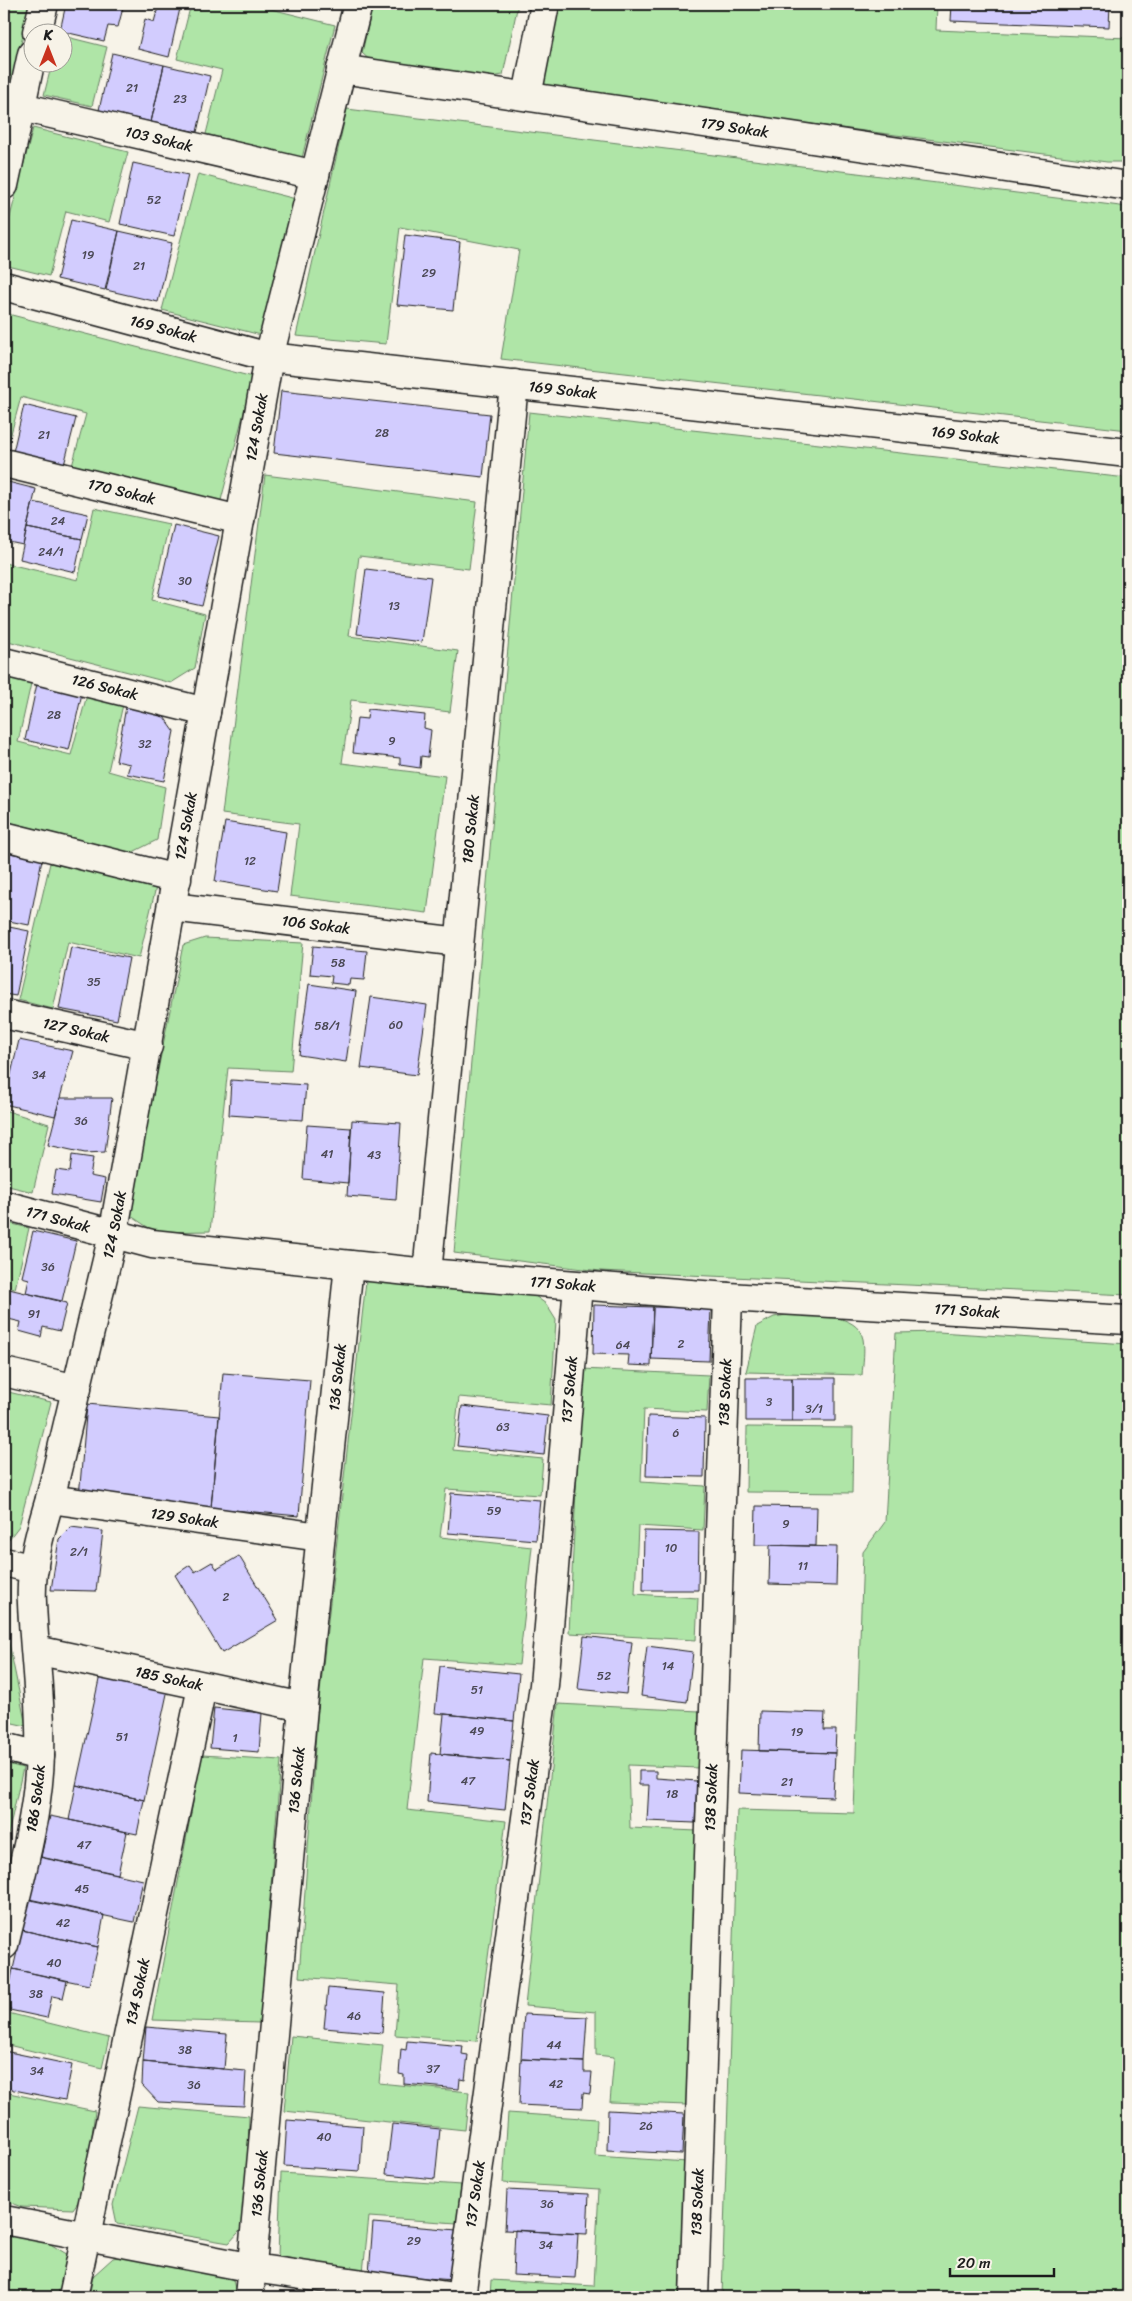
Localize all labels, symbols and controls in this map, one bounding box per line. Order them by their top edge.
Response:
north arrow [22,22,72,72]
text: K [43,23,54,48]
house number: 21 [126,77,138,99]
house number: 23 [173,88,187,110]
street label: 179 Sokak [699,110,771,145]
street label: 103 Sokak [123,118,195,159]
house number: 52 [147,189,161,211]
house number: 19 [82,244,94,266]
house number: 21 [133,255,145,277]
house number: 29 [422,262,436,284]
street label: 169 Sokak [127,307,200,350]
street label: 169 Sokak [527,373,598,407]
street label: 124 Sokak [238,391,275,463]
street label: 169 Sokak [930,418,1001,452]
house number: 28 [375,422,389,444]
house number: 21 [38,424,50,446]
street label: 170 Sokak [85,471,158,512]
house number: 24 [51,510,66,532]
house number: 24/1 [38,541,64,563]
house number: 30 [178,570,192,592]
house number: 13 [388,595,400,617]
street label: 126 Sokak [69,666,141,708]
house number: 28 [47,704,61,726]
house number: 9 [388,730,396,752]
house number: 32 [138,733,152,755]
street label: 124 Sokak [167,790,205,862]
street label: 180 Sokak [454,793,487,865]
house number: 12 [244,850,256,872]
street label: 106 Sokak [280,907,352,942]
house number: 58 [331,952,345,974]
house number: 35 [87,971,101,993]
street label: 127 Sokak [40,1010,112,1050]
house number: 60 [389,1014,404,1036]
house number: 58/1 [314,1015,340,1037]
house number: 34 [32,1064,47,1086]
house number: 36 [74,1110,88,1132]
house number: 41 [321,1143,333,1165]
house number: 43 [367,1144,381,1166]
street label: 124 Sokak [95,1188,134,1261]
street label: 171 Sokak [23,1198,93,1240]
house number: 36 [41,1256,55,1278]
street label: 171 Sokak [529,1268,597,1299]
street label: 171 Sokak [933,1296,1001,1326]
house number: 91 [28,1303,40,1325]
house number: 2 [678,1333,685,1355]
house number: 64 [616,1334,631,1356]
street label: 136 Sokak [321,1342,354,1412]
street label: 137 Sokak [553,1355,585,1424]
street label: 138 Sokak [711,1358,739,1427]
house number: 3 [766,1391,773,1413]
house number: 3/1 [805,1398,823,1420]
house number: 63 [496,1416,510,1438]
house number: 6 [673,1422,680,1444]
street label: 129 Sokak [149,1500,221,1536]
house number: 59 [487,1500,501,1522]
house number: 9 [782,1513,790,1535]
house number: 10 [665,1537,678,1559]
house number: 2/1 [70,1541,88,1563]
house number: 11 [798,1555,808,1577]
house number: 2 [223,1586,230,1608]
house number: 14 [662,1655,675,1677]
street label: 185 Sokak [133,1658,206,1698]
house number: 52 [597,1665,611,1687]
house number: 51 [471,1679,483,1701]
house number: 49 [470,1720,484,1742]
house number: 19 [791,1721,803,1743]
house number: 51 [116,1726,128,1748]
house number: 1 [232,1727,238,1749]
street label: 136 Sokak [280,1745,312,1815]
street label: 137 Sokak [512,1757,547,1828]
street label: 138 Sokak [697,1763,725,1832]
street label: 186 Sokak [18,1764,53,1835]
house number: 47 [461,1770,476,1792]
house number: 21 [781,1771,793,1793]
house number: 18 [666,1783,678,1805]
house number: 47 [77,1834,92,1856]
house number: 45 [75,1878,89,1900]
house number: 42 [56,1912,70,1934]
house number: 40 [46,1952,62,1974]
street label: 134 Sokak [118,1956,157,2028]
house number: 38 [29,1983,43,2005]
house number: 46 [347,2005,361,2027]
house number: 44 [546,2034,562,2056]
house number: 38 [178,2039,192,2061]
house number: 37 [426,2058,441,2080]
house number: 34 [30,2060,45,2082]
house number: 42 [549,2073,563,2095]
house number: 36 [187,2074,201,2096]
house number: 26 [639,2115,653,2137]
house number: 40 [316,2126,332,2148]
street label: 136 Sokak [243,2149,275,2218]
street label: 137 Sokak [458,2159,492,2229]
street label: 138 Sokak [683,2168,711,2237]
house number: 36 [540,2193,554,2215]
house number: 29 [407,2230,421,2252]
house number: 34 [539,2234,554,2256]
scale bar [950,2246,1053,2278]
text: 20 m [957,2250,991,2276]

